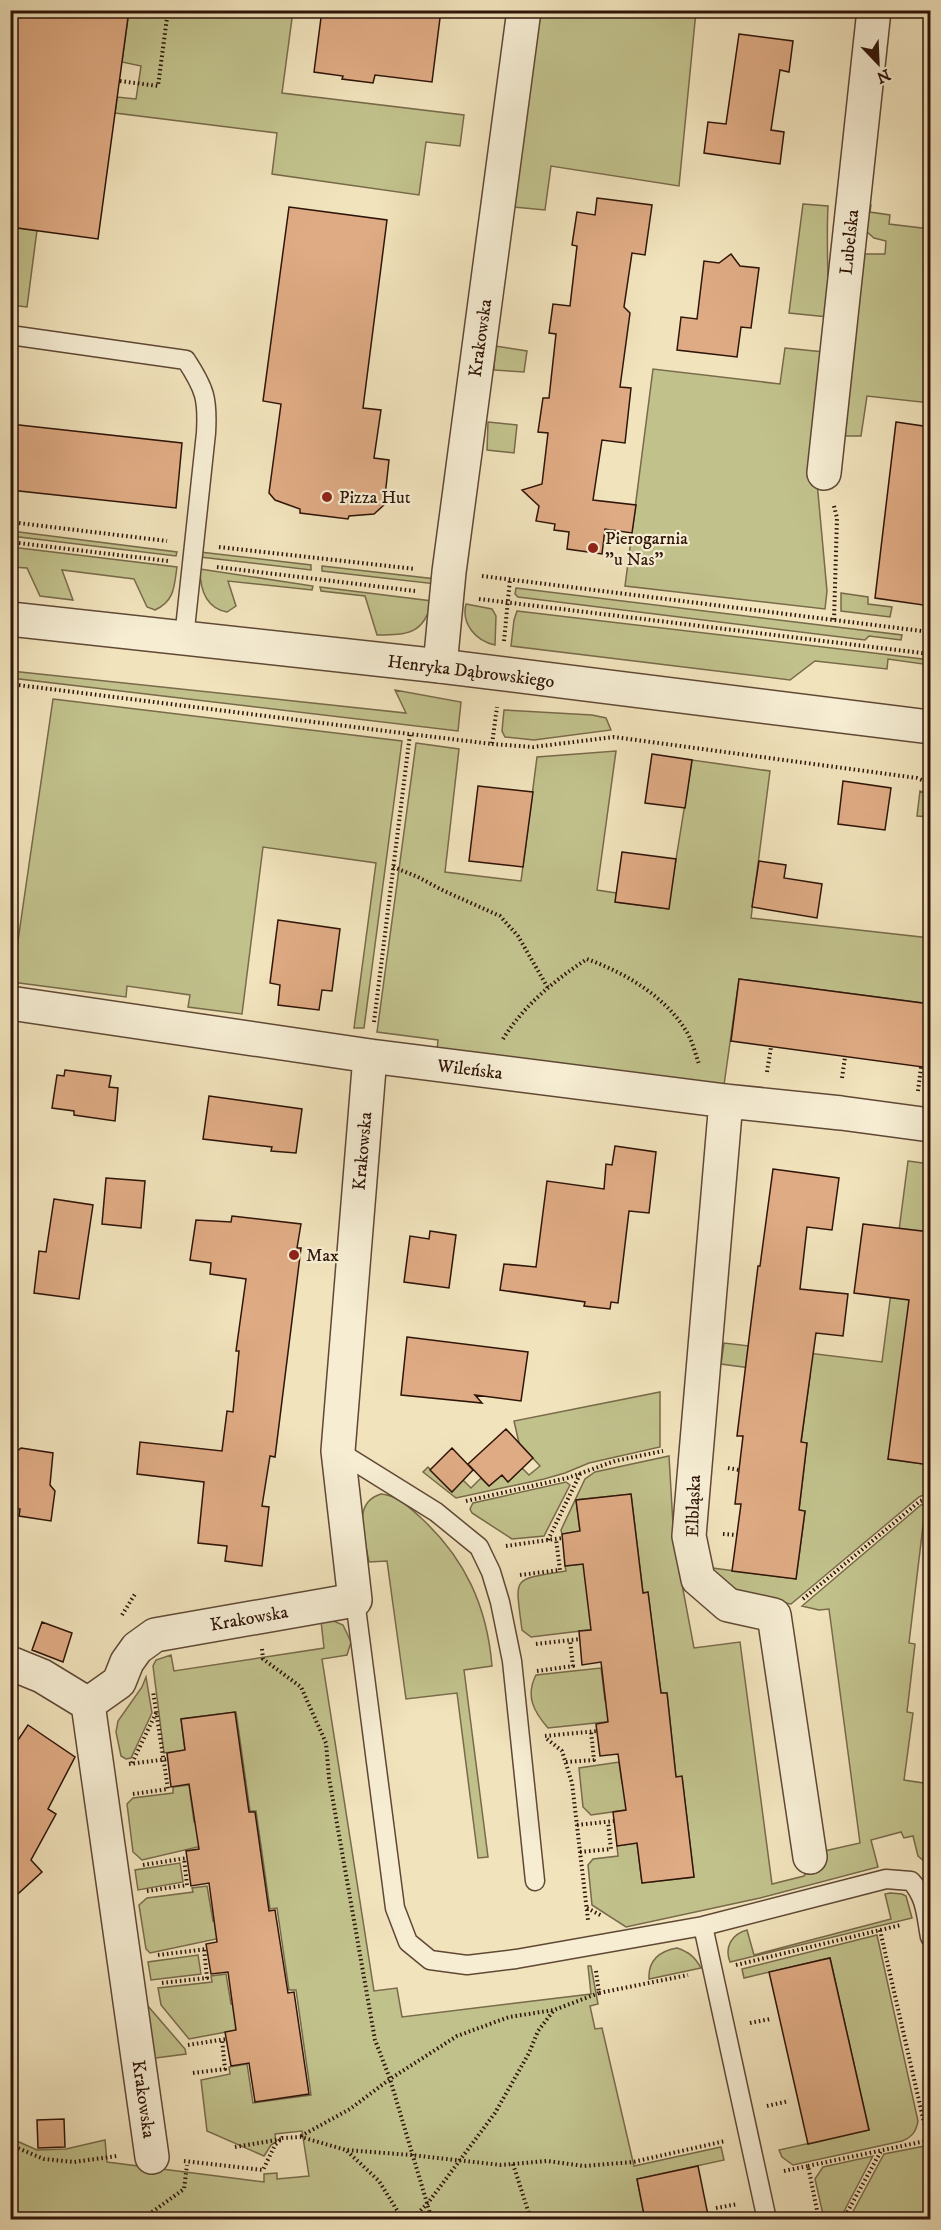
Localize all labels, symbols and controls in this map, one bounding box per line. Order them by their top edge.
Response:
north arrow [848,33,908,93]
text: N [874,64,893,88]
street label: Lubelska [836,208,864,276]
street label: Krakowska [465,297,497,379]
place label: Pizza Hut [339,487,411,509]
marker: Pizza Hut [320,490,334,504]
place label: Pierogarnia "u Nas" [605,528,688,571]
marker: Pierogarnia "u Nas" [586,541,600,555]
street label: Henryka Dąbrowskiego [386,651,556,693]
street label: Wileńska [435,1055,504,1085]
street label: Krakowska [349,1111,377,1191]
place label: Max [306,1245,339,1267]
marker: Max [287,1248,301,1262]
street label: Elbląska [682,1474,706,1537]
street label: Krakowska [209,1601,290,1637]
street label: Krakowska [127,2059,159,2140]

